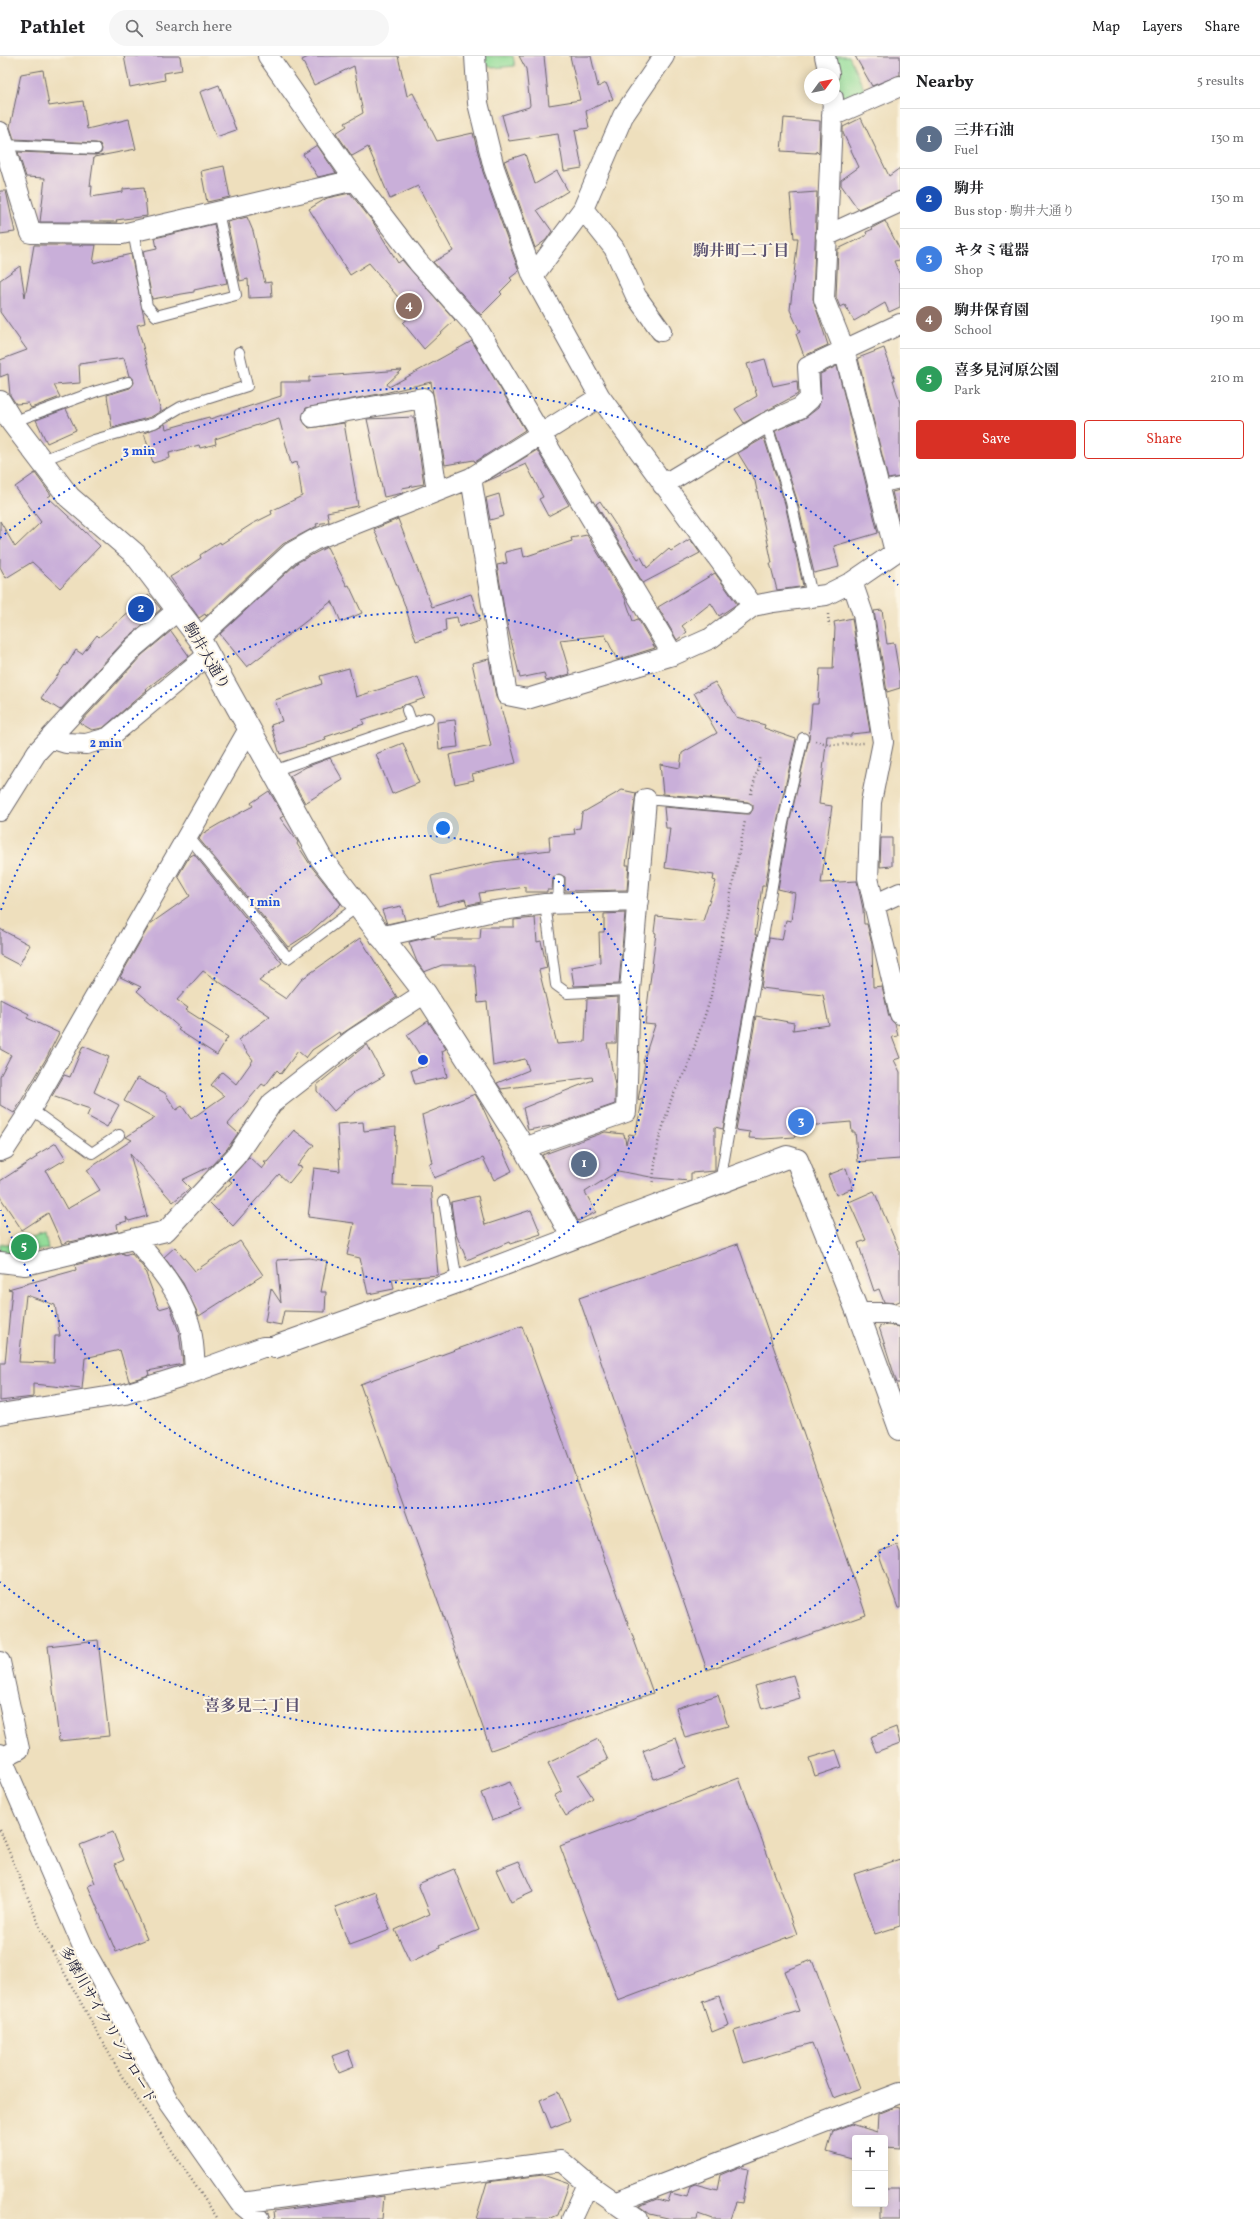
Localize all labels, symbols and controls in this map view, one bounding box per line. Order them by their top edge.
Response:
search box [109,10,389,46]
text: Pathlet [20,15,85,41]
icon: search [123,17,145,39]
text: Search here [155,17,232,38]
text: Map [1092,18,1120,37]
text: Layers [1142,18,1182,37]
text: Share [1204,18,1240,37]
north arrow [804,68,840,104]
text: Nearby [916,71,974,94]
text: 5 results [1197,73,1244,91]
text: 三井石油 [954,121,1014,142]
text: 1 [926,130,932,148]
text: 130 m [1211,130,1244,148]
text: Fuel [954,142,978,160]
text: 駒井 [954,179,984,200]
text: 2 [926,190,932,208]
text: 130 m [1211,190,1244,208]
text: Bus stop · 駒井大通り [954,203,1075,221]
district label: 駒井町二丁目 [693,241,789,263]
text: キタミ電器 [954,241,1029,262]
text: 3 [926,250,932,268]
text: 170 m [1211,250,1244,268]
text: Shop [954,262,983,280]
pin: 4 [396,291,422,321]
text: 駒井保育園 [954,301,1029,322]
text: 4 [925,310,933,328]
text: 190 m [1210,310,1244,328]
text: School [954,322,992,340]
text: 喜多見河原公園 [954,361,1059,382]
text: 5 [926,370,932,388]
text: 210 m [1210,370,1244,388]
text: Park [954,382,981,400]
button: Save [916,420,1076,459]
button: Share [1084,420,1244,459]
text: 3 min [123,444,155,460]
pin: 2 [128,594,154,624]
street label: 駒井大通り [177,619,234,694]
text: 2 min [90,736,122,752]
your location [433,818,453,838]
text: 1 min [250,895,281,911]
centre of rings [416,1053,430,1067]
pin: 3 [788,1107,814,1137]
pin: 1 [571,1149,597,1179]
pin: 5 [11,1232,37,1262]
district label: 喜多見二丁目 [204,1696,300,1718]
street label: 多摩川サイクリングロード [53,1943,160,2108]
map controls [852,2135,888,2207]
button: + [852,2135,888,2171]
button: − [852,2171,888,2207]

